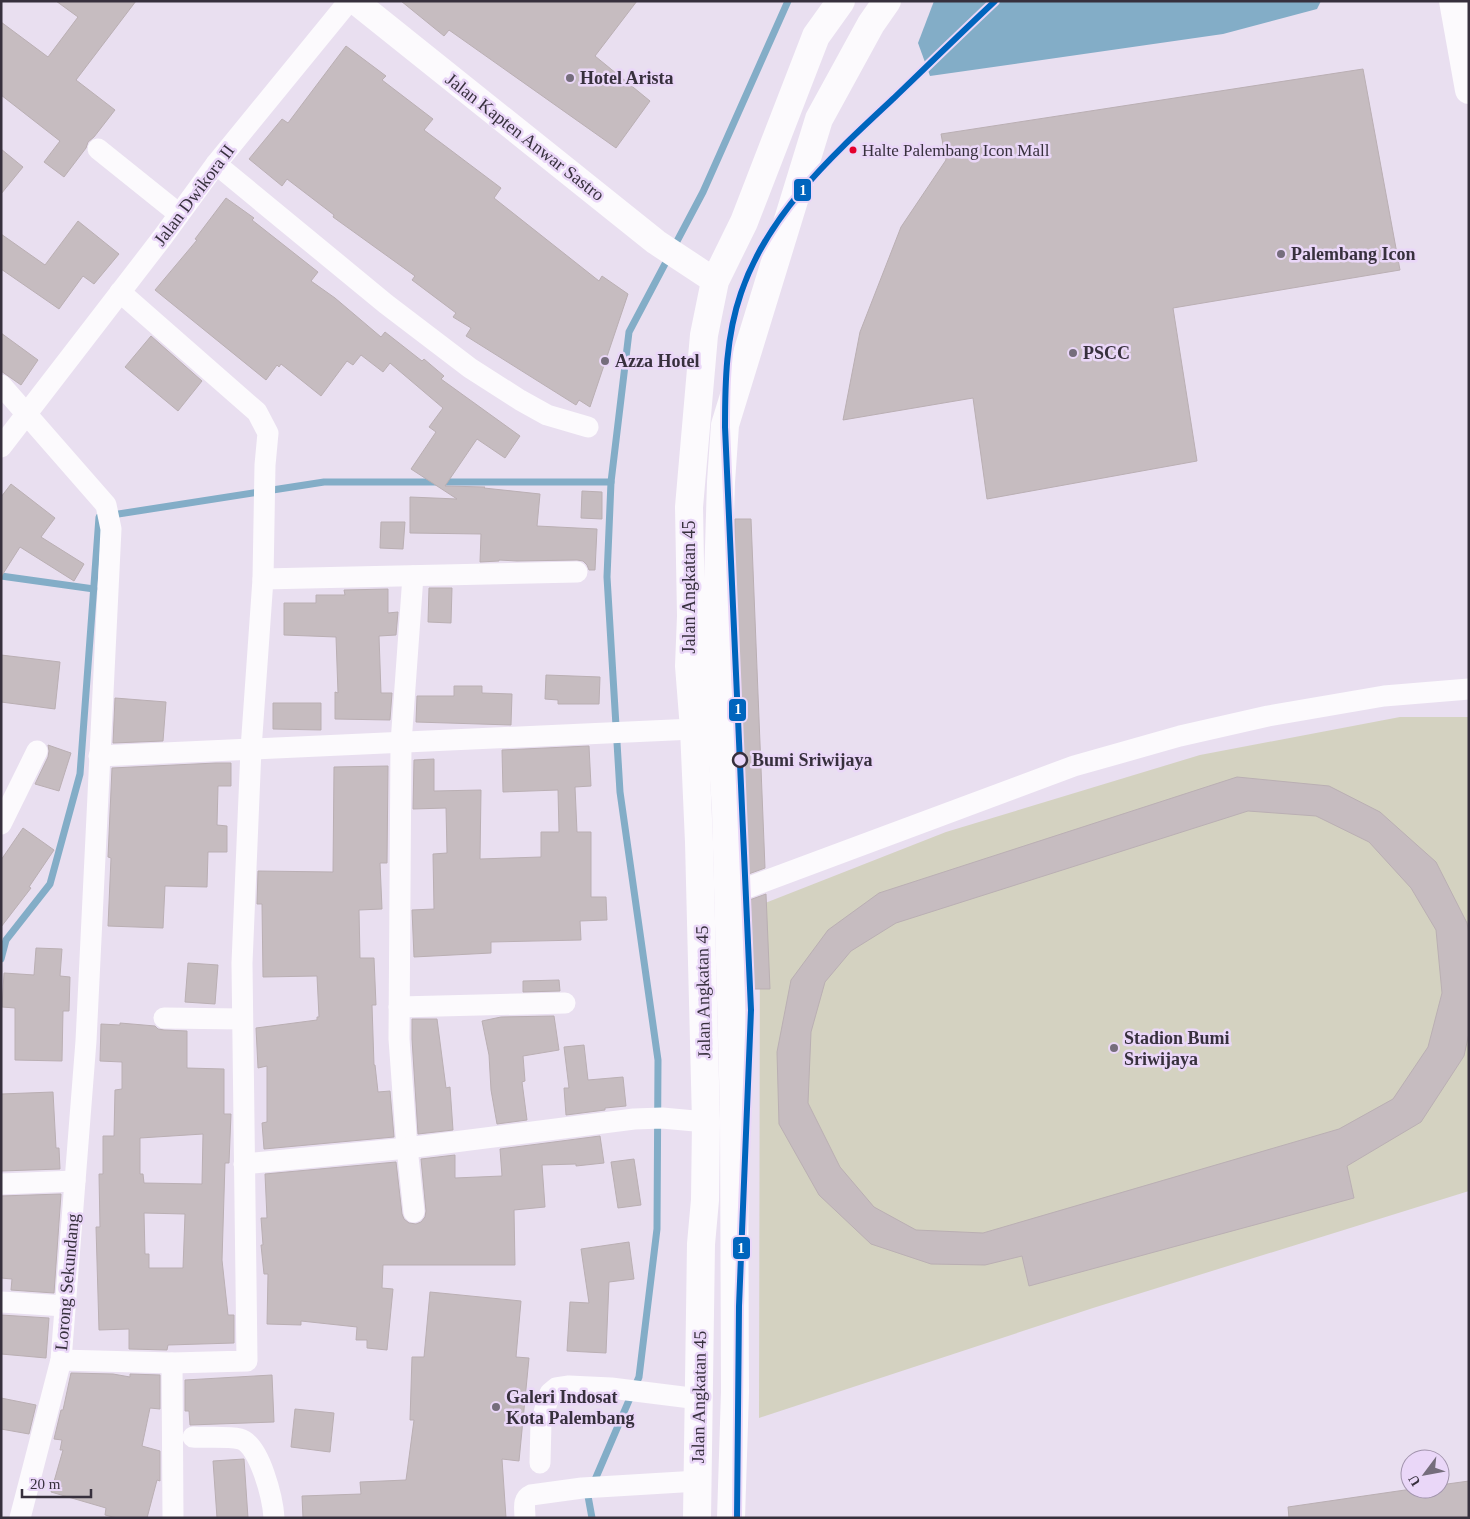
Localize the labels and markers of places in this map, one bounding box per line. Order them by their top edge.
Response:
place label: Hotel Arista [580,68,673,88]
marker: Hotel Arista [564,72,576,84]
place label: Halte Palembang Icon Mall [862,141,1050,160]
marker: Halte Palembang Icon Mall [848,145,858,155]
place label: Palembang Icon [1291,244,1416,264]
marker: Palembang Icon [1275,248,1287,260]
place label: PSCC [1083,343,1130,363]
marker: PSCC [1067,347,1079,359]
place label: Azza Hotel [615,351,699,371]
marker: Azza Hotel [599,355,611,367]
place label: Bumi Sriwijaya [752,750,873,770]
marker: Bumi Sriwijaya [732,752,748,768]
place label: Stadion Bumi Sriwijaya [1124,1028,1230,1069]
marker: Stadion Bumi Sriwijaya [1108,1042,1120,1054]
place label: Galeri Indosat Kota Palembang [506,1387,635,1428]
marker: Galeri Indosat Kota Palembang [490,1401,502,1413]

